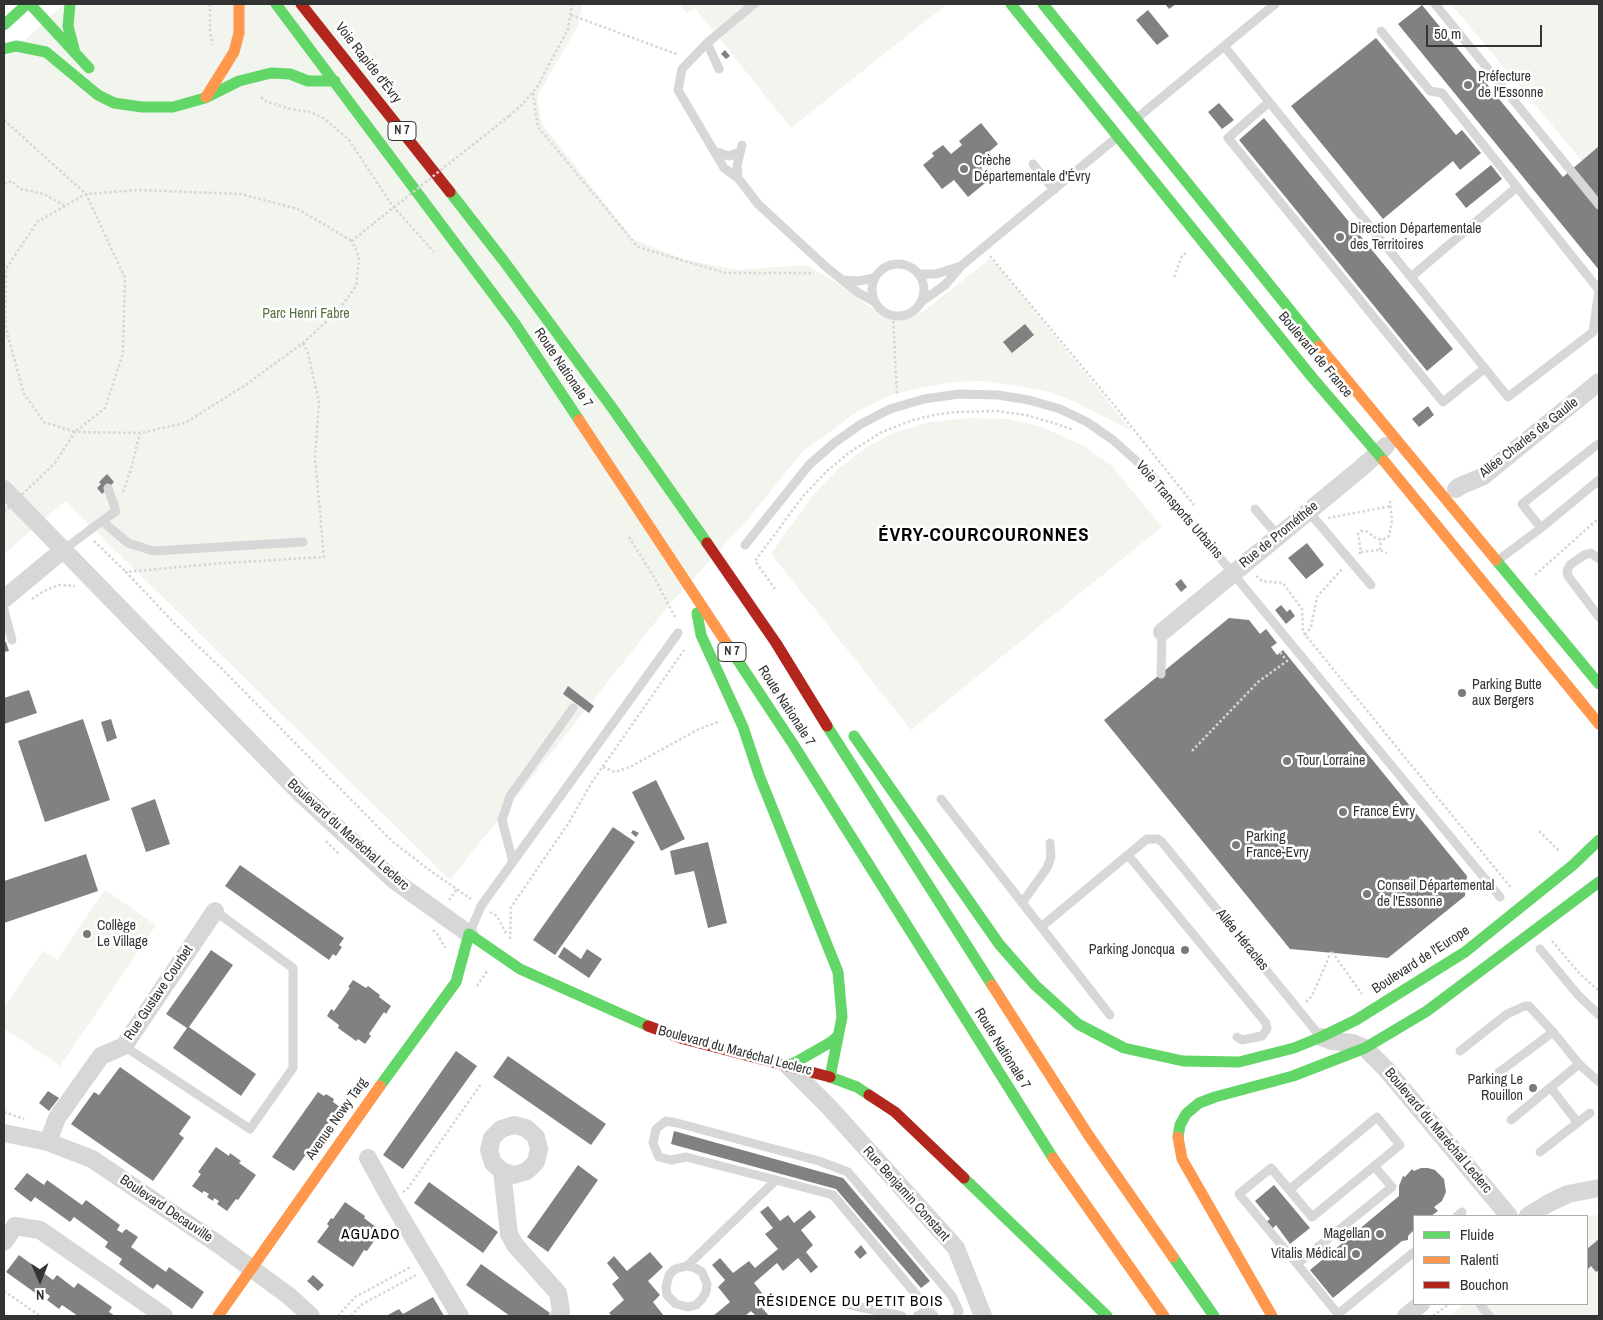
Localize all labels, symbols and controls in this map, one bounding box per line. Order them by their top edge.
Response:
scale bar [1428,15,1544,47]
street label: Voie Rapide d'Évry [331,19,405,107]
text: 50 m [1434,23,1461,44]
place label: Préfecture de l'Essonne [1478,69,1543,102]
marker: Préfecture de l'Essonne [1462,79,1474,91]
road number: N 7 [388,122,416,140]
place label: Crèche Départementale d'Évry [974,153,1090,186]
marker: Crèche Départementale d'Évry [958,163,970,175]
place label: Direction Départementale des Territoires [1350,221,1481,253]
marker: Direction Départementale des Territoires [1334,231,1346,243]
park label: Parc Henri Fabre [262,306,350,322]
street label: Boulevard de France [1274,309,1356,401]
street label: Route Nationale 7 [530,325,596,411]
street label: Allée Charles de Gaulle [1476,394,1582,482]
street label: Voie Transports Urbains [1132,458,1226,562]
street label: Rue de Prométhée [1236,498,1322,572]
district label: ÉVRY-COURCOURONNES [876,525,1092,547]
road number: N 7 [718,642,746,662]
street label: Route Nationale 7 [754,663,818,749]
place label: Parking Butte aux Bergers [1472,677,1542,710]
marker: Parking Butte aux Bergers [1456,687,1468,699]
place label: Tour Lorraine [1297,753,1365,769]
marker: Tour Lorraine [1281,755,1293,767]
street label: Boulevard du Maréchal Leclerc [284,776,412,894]
place label: France Évry [1353,804,1415,820]
marker: France Évry [1337,806,1349,818]
place label: Parking France-Evry [1246,829,1309,862]
marker: Parking France-Evry [1230,839,1242,851]
place label: Conseil Départemental de l'Essonne [1377,878,1494,910]
marker: Conseil Départemental de l'Essonne [1361,888,1373,900]
street label: Allée Héracles [1212,906,1272,974]
place label: Collège Le Village [97,918,148,950]
street label: Boulevard de l'Europe [1369,922,1473,998]
marker: Collège Le Village [81,928,93,940]
street label: Rue Gustave Courbet [121,942,197,1044]
place label: Parking Joncqua [1089,942,1175,958]
marker: Parking Joncqua [1179,944,1191,956]
street label: Route Nationale 7 [970,1005,1034,1093]
street label: Boulevard du Maréchal Leclerc [656,1022,814,1080]
street label: Boulevard du Maréchal Leclerc [1381,1065,1495,1197]
place label: Parking Le Rouillon [1467,1072,1523,1104]
street label: Avenue Nowy Targ [302,1075,372,1163]
marker: Parking Le Rouillon [1527,1082,1539,1094]
street label: Rue Benjamin Constant [859,1143,953,1245]
street label: Boulevard Decauville [116,1172,216,1246]
legend [1413,1215,1588,1305]
text: Fluide [1460,1224,1494,1245]
district label: AGUADO [341,1226,401,1244]
place label: Magellan [1323,1226,1370,1242]
marker: Magellan [1374,1228,1386,1240]
place label: Vitalis Médical [1271,1246,1346,1262]
marker: Vitalis Médical [1350,1248,1362,1260]
text: Ralenti [1460,1249,1499,1270]
north arrow [15,1255,65,1305]
text: Bouchon [1460,1274,1509,1295]
text: N [36,1286,45,1304]
district label: RÉSIDENCE DU PETIT BOIS [754,1293,946,1311]

